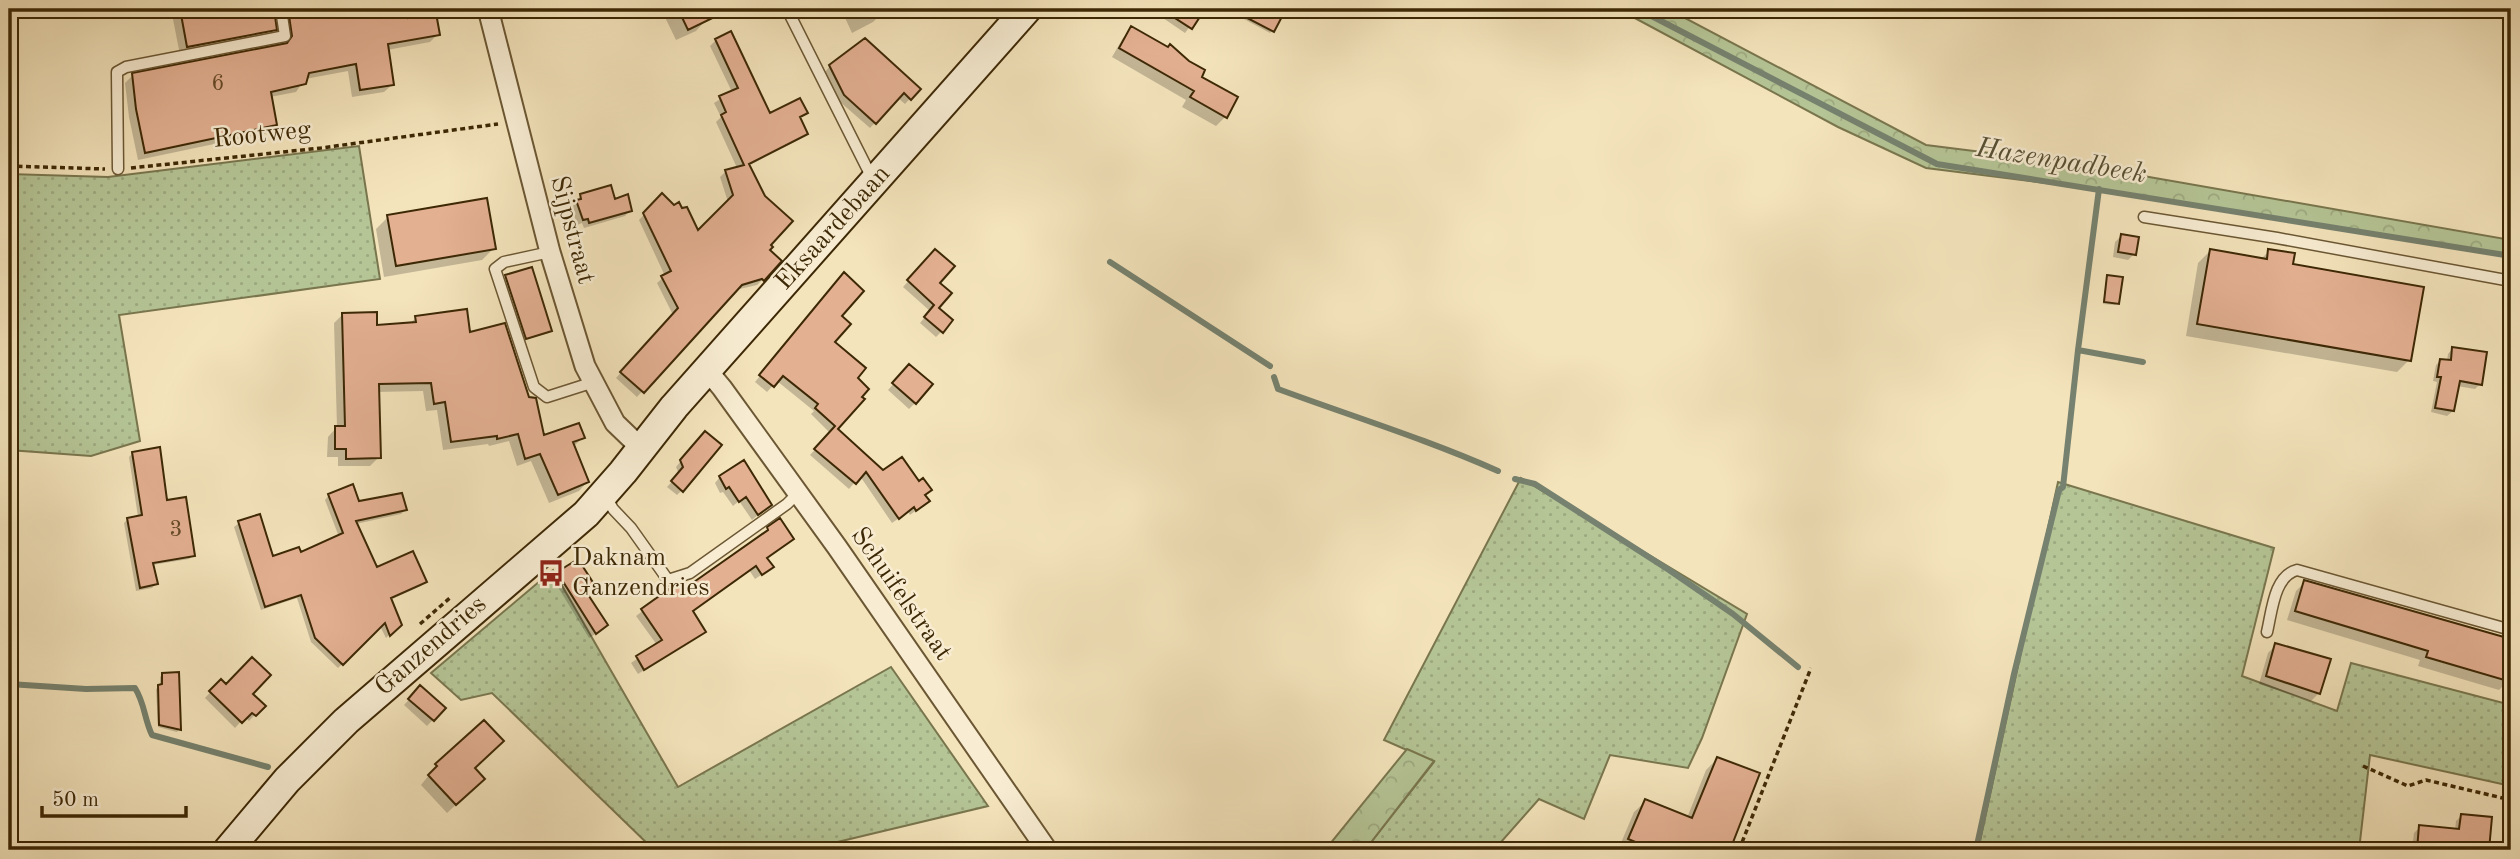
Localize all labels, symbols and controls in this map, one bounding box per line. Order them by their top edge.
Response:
house number: 6 [211,72,225,95]
street label: Rootweg [212,117,312,153]
water label: Hazenpadbeek [1973,135,2148,189]
street label: Eksaardebaan [771,161,895,295]
street label: Sijpstraat [545,173,599,287]
house number: 3 [169,518,183,541]
street label: Schuifelstraat [846,523,956,665]
place label: Daknam Ganzendries [572,545,710,601]
bus stop icon: Daknam Ganzendries [536,558,566,588]
street label: Ganzendries [371,591,491,701]
scale bar [42,775,186,819]
text: 50 m [52,790,99,811]

